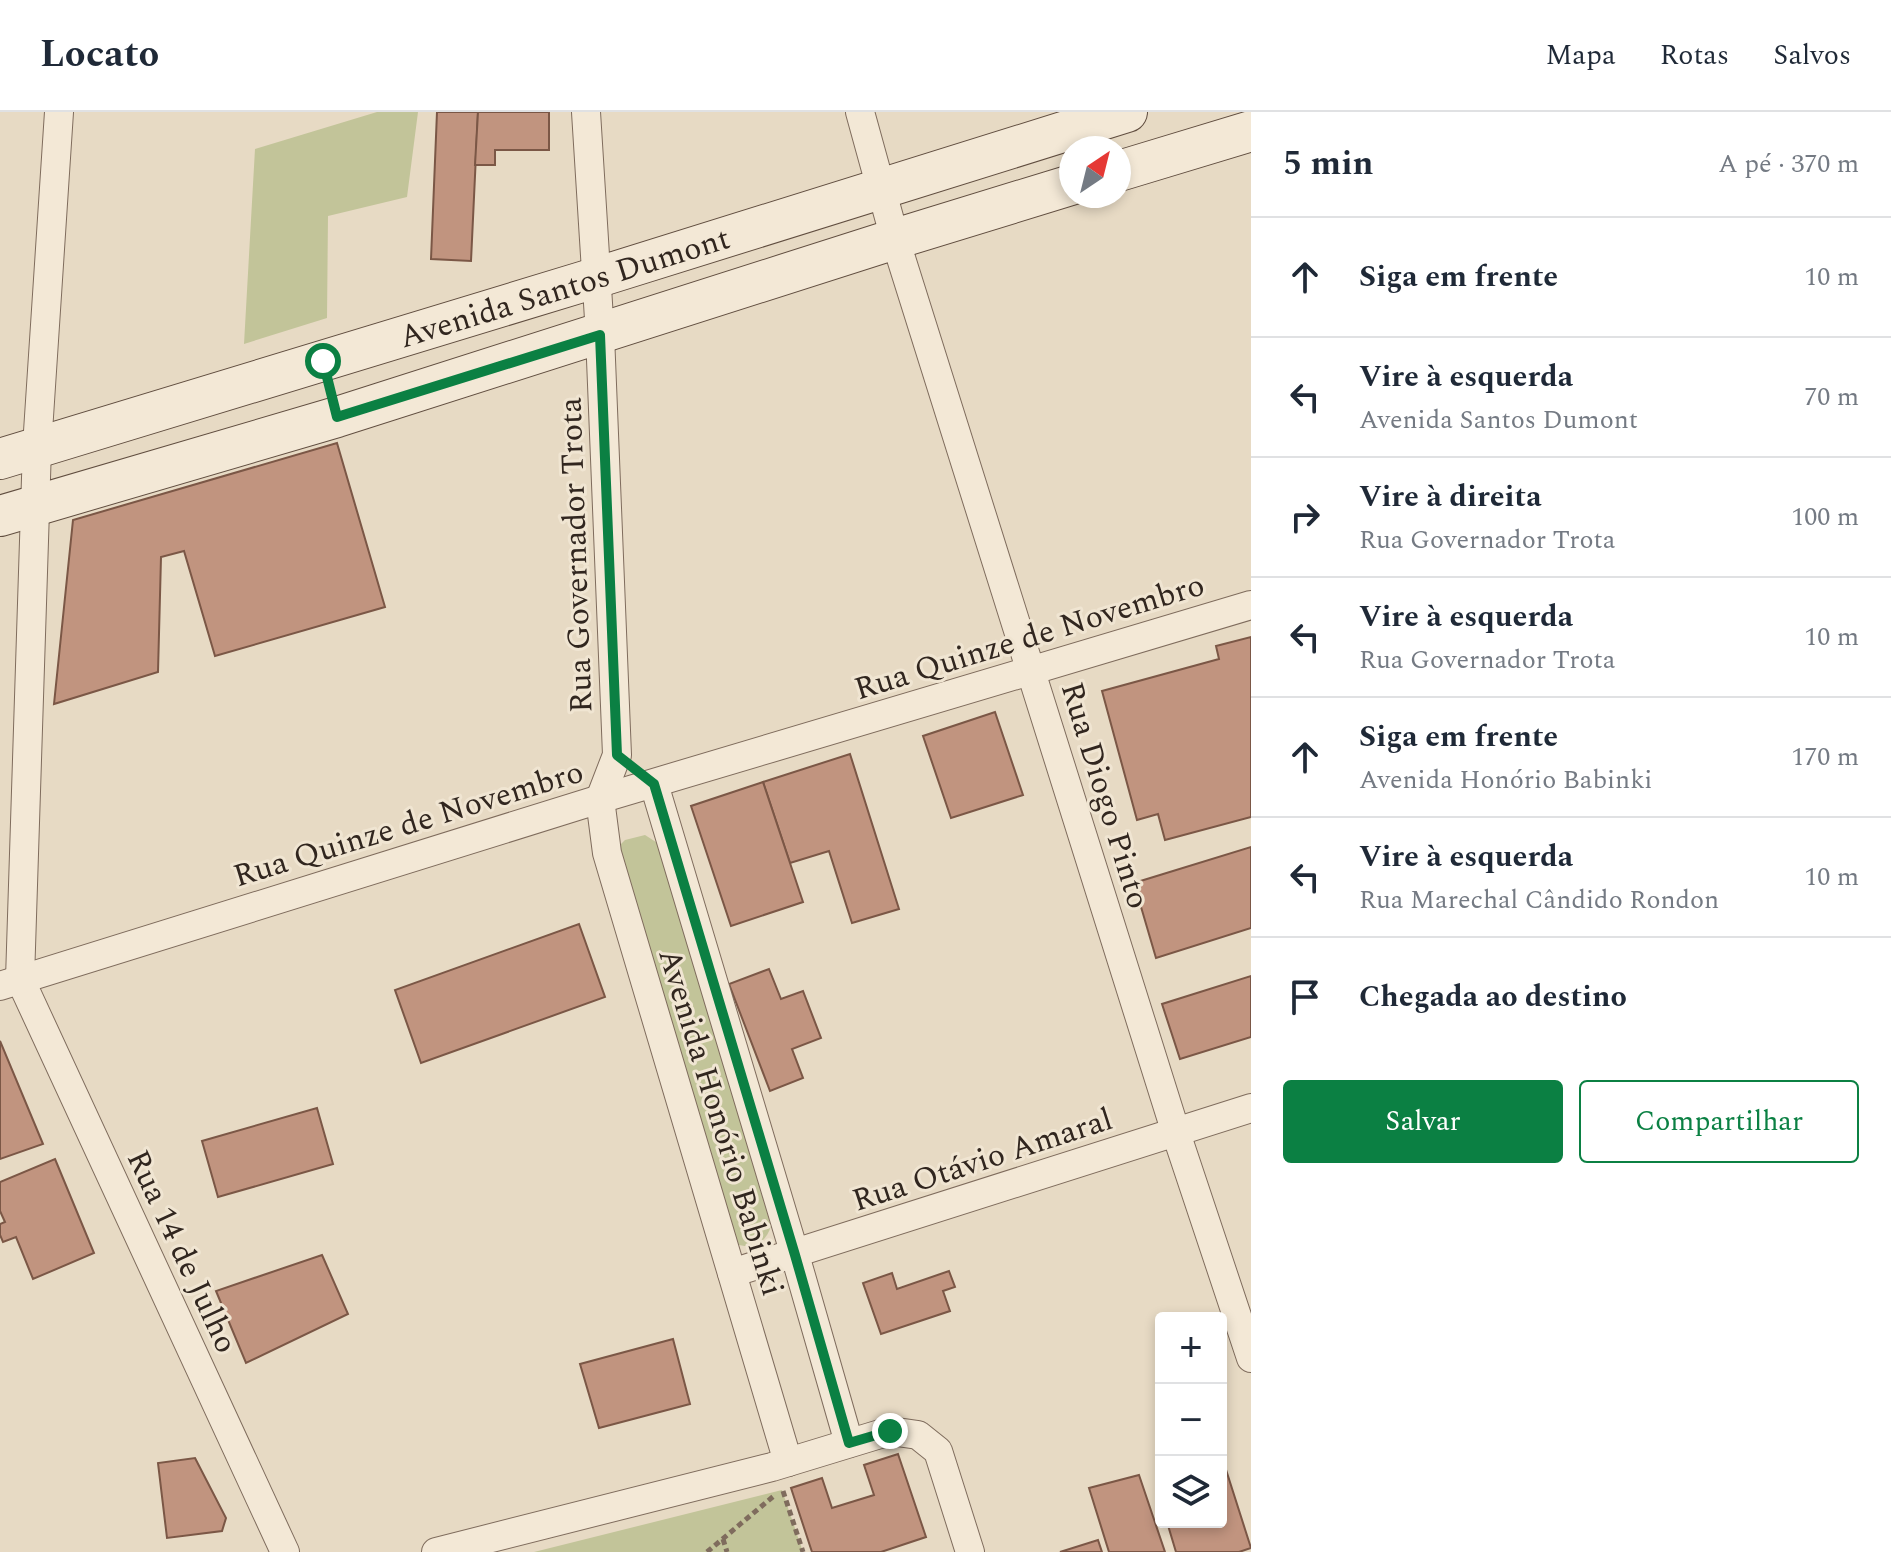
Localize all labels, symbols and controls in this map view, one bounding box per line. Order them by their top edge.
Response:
text: Locato [40,26,159,84]
text: Mapa [1546,34,1616,77]
text: Rotas [1660,34,1729,77]
text: Salvos [1773,34,1851,77]
north arrow [1059,136,1131,208]
text: 5 min [1283,138,1373,190]
text: A pé · 370 m [1718,144,1859,184]
street label: Avenida Santos Dumont [393,214,736,362]
text: Siga em frente [1359,254,1558,300]
icon: ahead [1283,255,1327,299]
text: 10 m [1804,257,1859,297]
route start [305,343,341,379]
text: Vire à esquerda [1359,354,1573,400]
icon: left [1283,375,1327,419]
text: 70 m [1804,377,1859,417]
street label: Rua Governador Trota [546,396,606,714]
text: Avenida Santos Dumont [1359,400,1638,440]
text: Vire à direita [1359,474,1542,520]
icon: right [1283,495,1327,539]
text: 100 m [1791,497,1859,537]
text: Rua Governador Trota [1359,520,1616,560]
street label: Rua Quinze de Novembro [848,561,1211,714]
text: Vire à esquerda [1359,594,1573,640]
icon: left [1283,615,1327,659]
text: 10 m [1804,617,1859,657]
text: Rua Governador Trota [1359,640,1616,680]
street label: Rua Diogo Pinto [1047,676,1162,915]
text: Siga em frente [1359,714,1558,760]
icon: ahead [1283,735,1327,779]
text: 170 m [1791,737,1859,777]
street label: Rua Quinze de Novembro [227,748,590,901]
text: Avenida Honório Babinki [1359,760,1652,800]
text: Vire à esquerda [1359,834,1573,880]
icon: left [1283,855,1327,899]
text: 10 m [1804,857,1859,897]
text: Rua Marechal Cândido Rondon [1359,880,1719,920]
street label: Avenida Honório Babinki [644,943,797,1302]
text: Chegada ao destino [1359,974,1627,1020]
icon: arrive [1283,975,1327,1019]
button: Salvar [1283,1080,1563,1163]
button: Compartilhar [1579,1080,1859,1163]
street label: Rua Otávio Amaral [846,1095,1119,1226]
street label: Rua 14 de Julho [113,1142,250,1361]
map controls [1155,1312,1227,1528]
button: + [1155,1312,1227,1384]
button: − [1155,1384,1227,1456]
route end [872,1413,908,1449]
button: layers [1155,1456,1227,1528]

